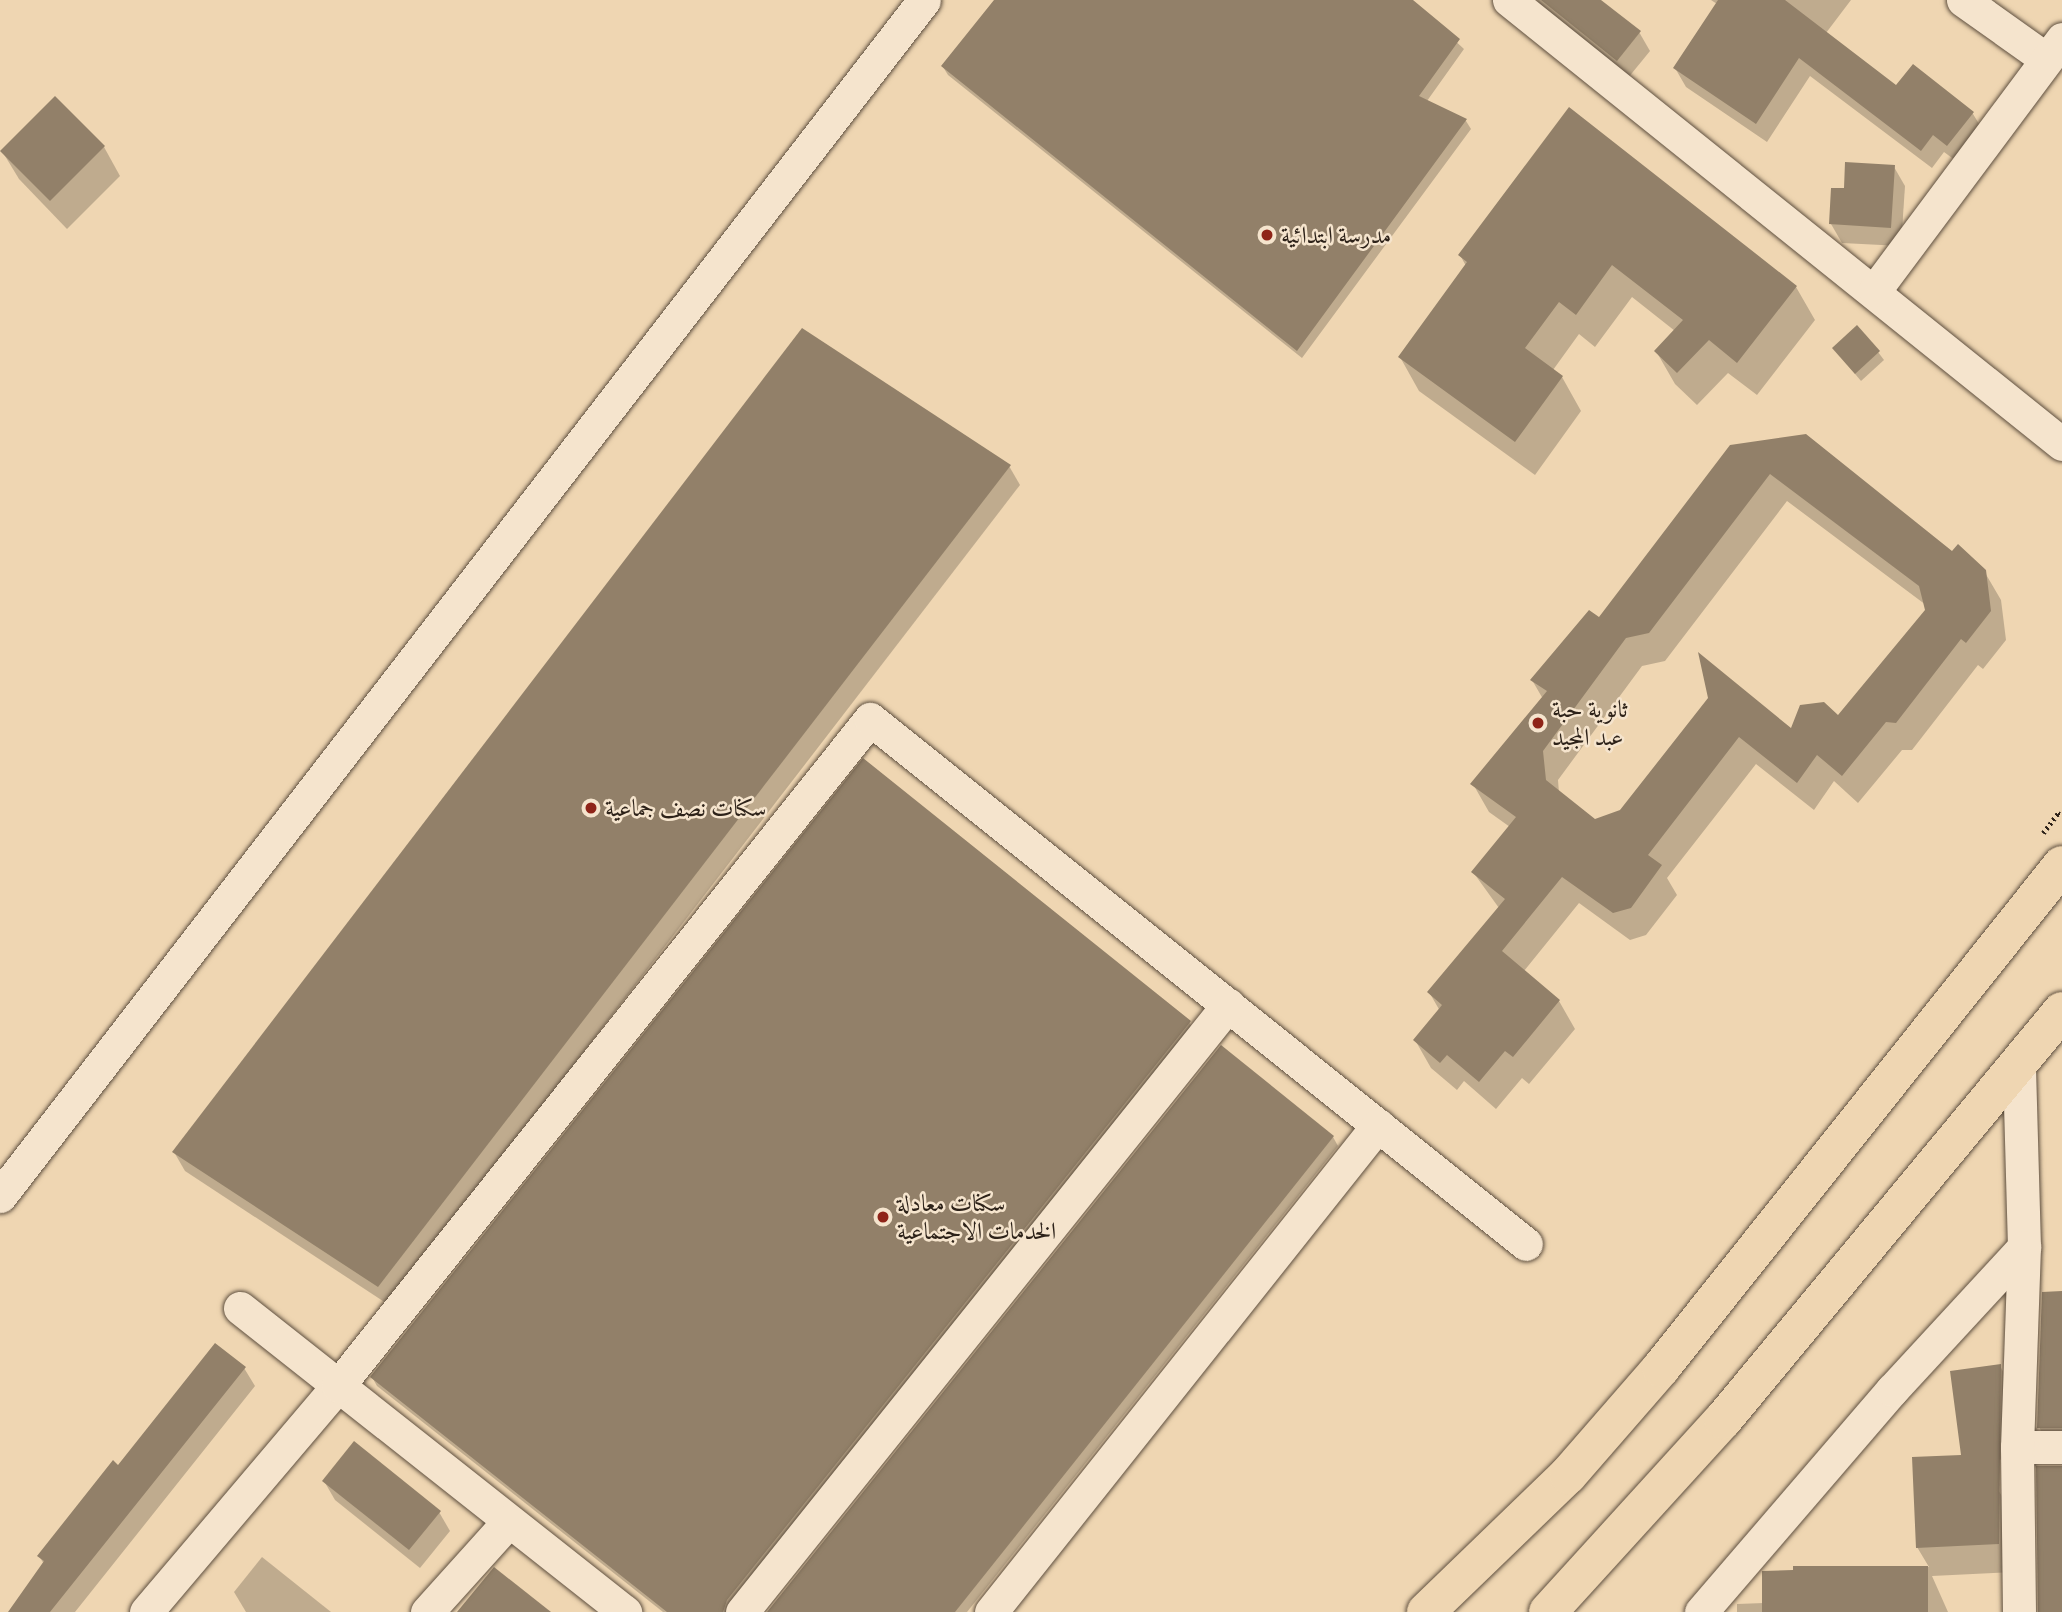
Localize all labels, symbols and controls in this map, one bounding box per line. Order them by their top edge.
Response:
place label: مدرسة ابتدائية [1281,221,1391,249]
marker: مدرسة ابتدائية [1259,227,1275,243]
place label: ثانوية حبة عبد المجيد [1552,695,1627,751]
marker: ثانوية حبة عبد المجيد [1530,715,1546,731]
place label: سكنات نصف جماعية [605,794,767,822]
marker: سكنات نصف جماعية [583,800,599,816]
place label: سكنات معادلة الخدمات الاجتماعية [897,1189,1056,1245]
marker: سكنات معادلة الخدمات الاجتماعية [875,1209,891,1225]

